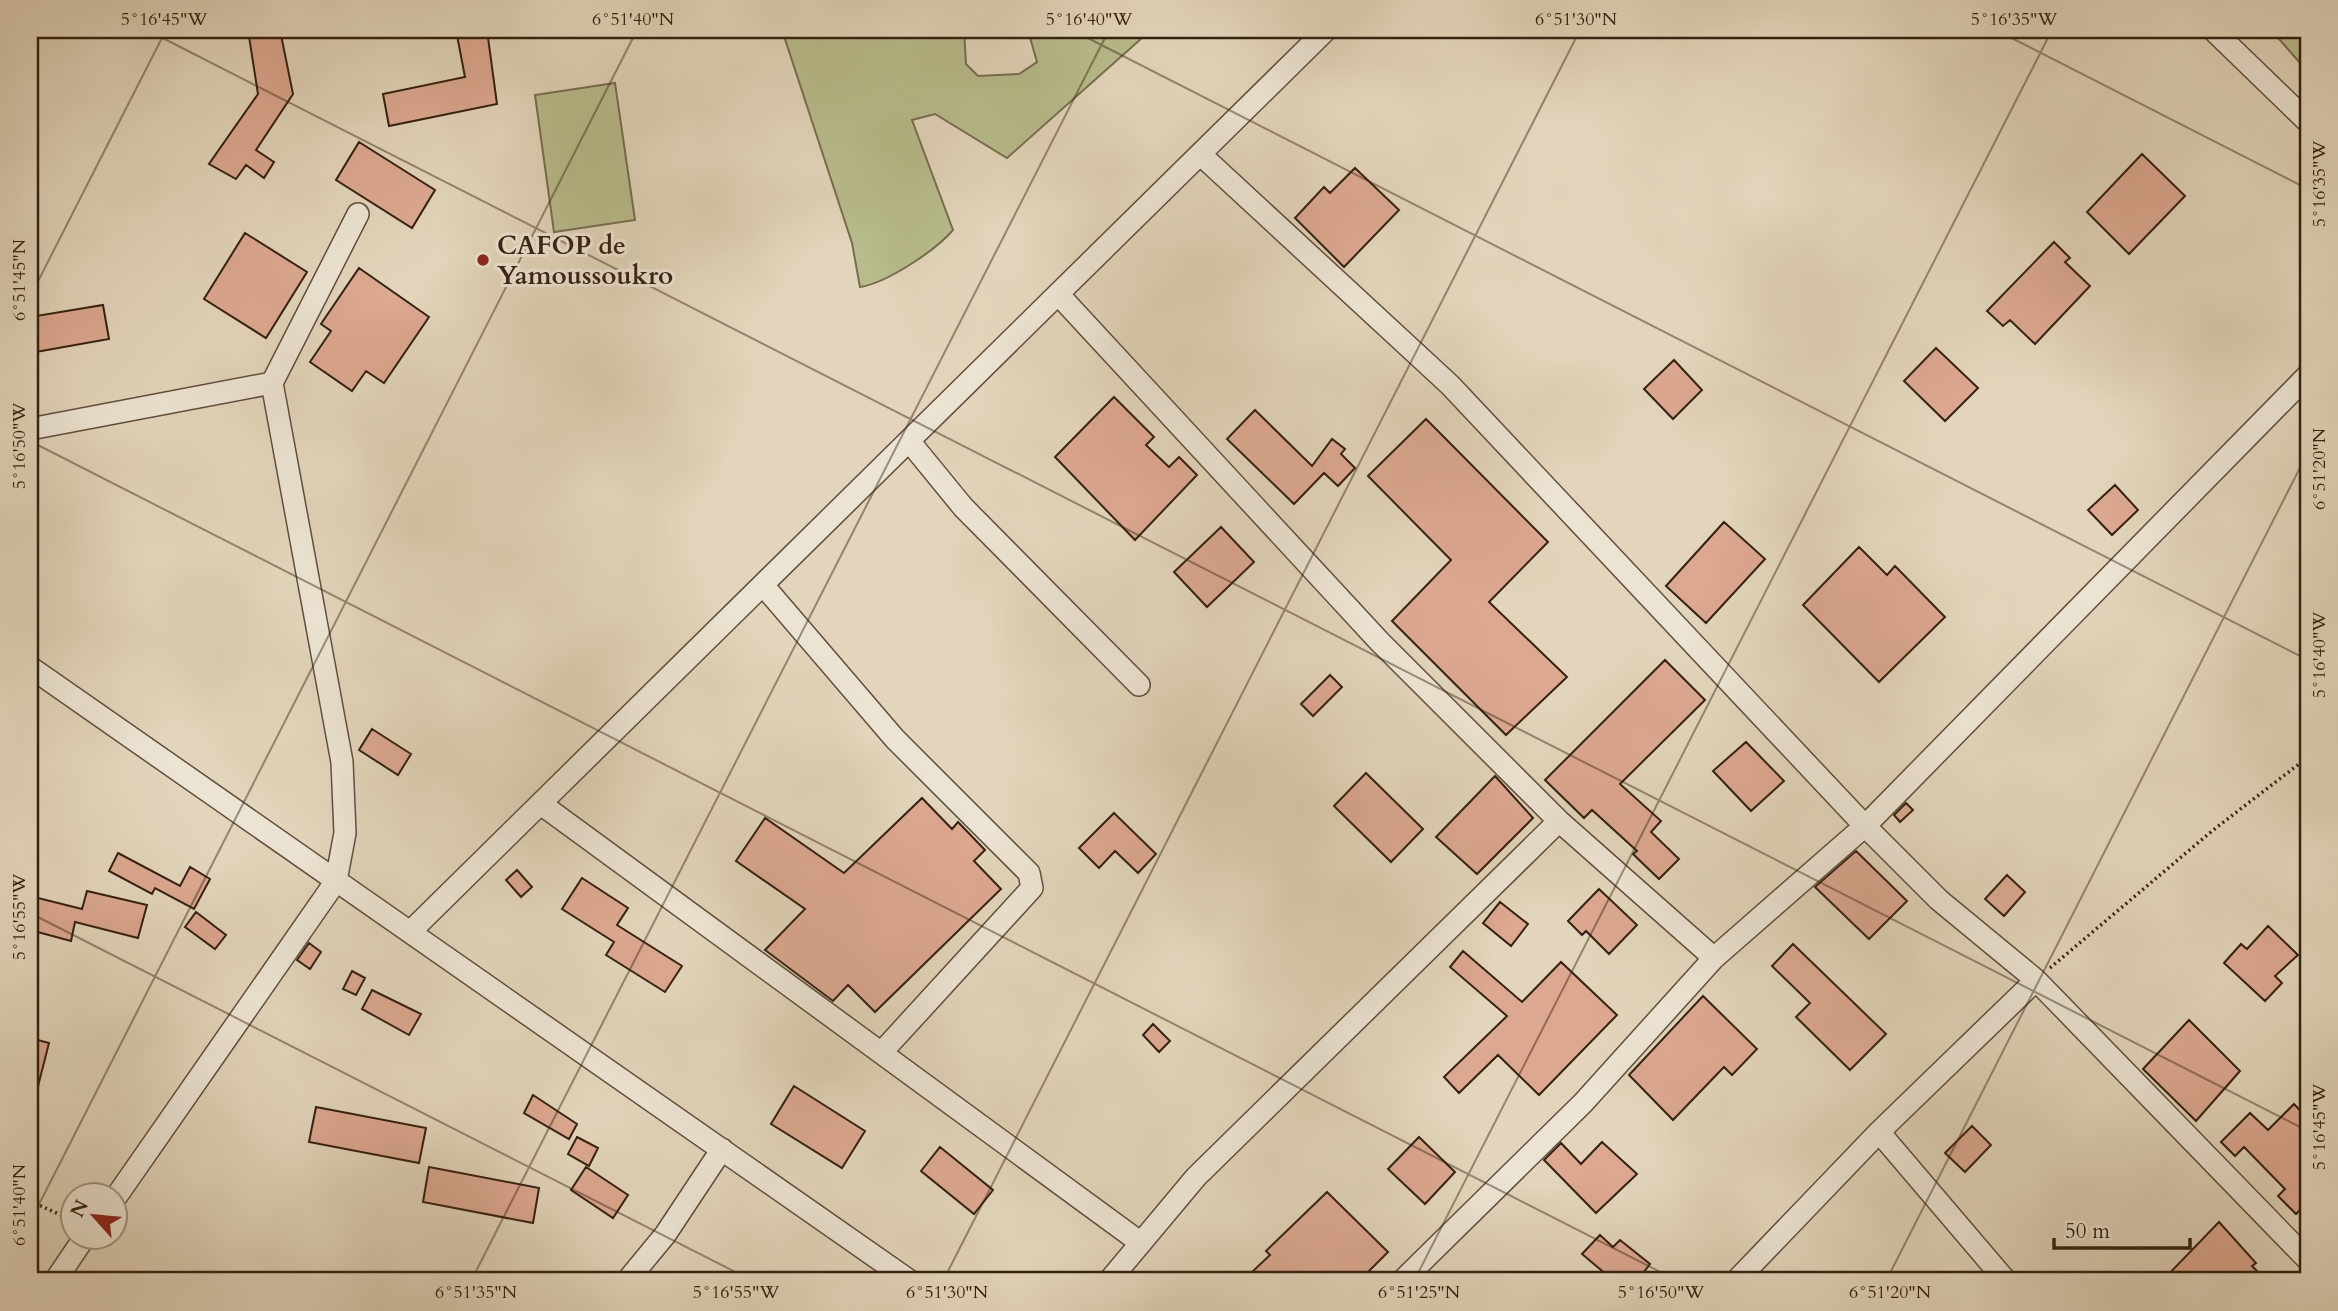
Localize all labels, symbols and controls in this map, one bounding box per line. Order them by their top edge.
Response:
text: 5°16'45"W [121,7,207,32]
text: 6°51'40"N [592,7,675,32]
text: 5°16'40"W [1046,7,1132,32]
text: 6°51'30"N [1535,7,1618,32]
text: 5°16'35"W [1971,7,2057,32]
text: 5°16'35"W [2307,141,2332,227]
place label: CAFOP de Yamoussoukro [497,228,673,293]
text: 6°51'45"N [7,238,32,321]
marker: CAFOP de Yamoussoukro [475,252,491,268]
text: 5°16'50"W [7,403,32,489]
text: 6°51'20"N [2307,427,2332,510]
text: 5°16'40"W [2307,612,2332,698]
text: 5°16'55"W [7,874,32,960]
text: 5°16'45"W [2307,1084,2332,1170]
text: 6°51'40"N [7,1163,32,1246]
north arrow [60,1182,130,1252]
text: N [64,1195,95,1222]
scale bar [2054,1206,2191,1250]
text: 50 m [2065,1217,2110,1246]
text: 6°51'35"N [435,1280,518,1305]
text: 5°16'55"W [693,1280,779,1305]
text: 6°51'30"N [906,1280,989,1305]
text: 6°51'25"N [1378,1280,1461,1305]
text: 5°16'50"W [1618,1280,1704,1305]
text: 6°51'20"N [1849,1280,1932,1305]

